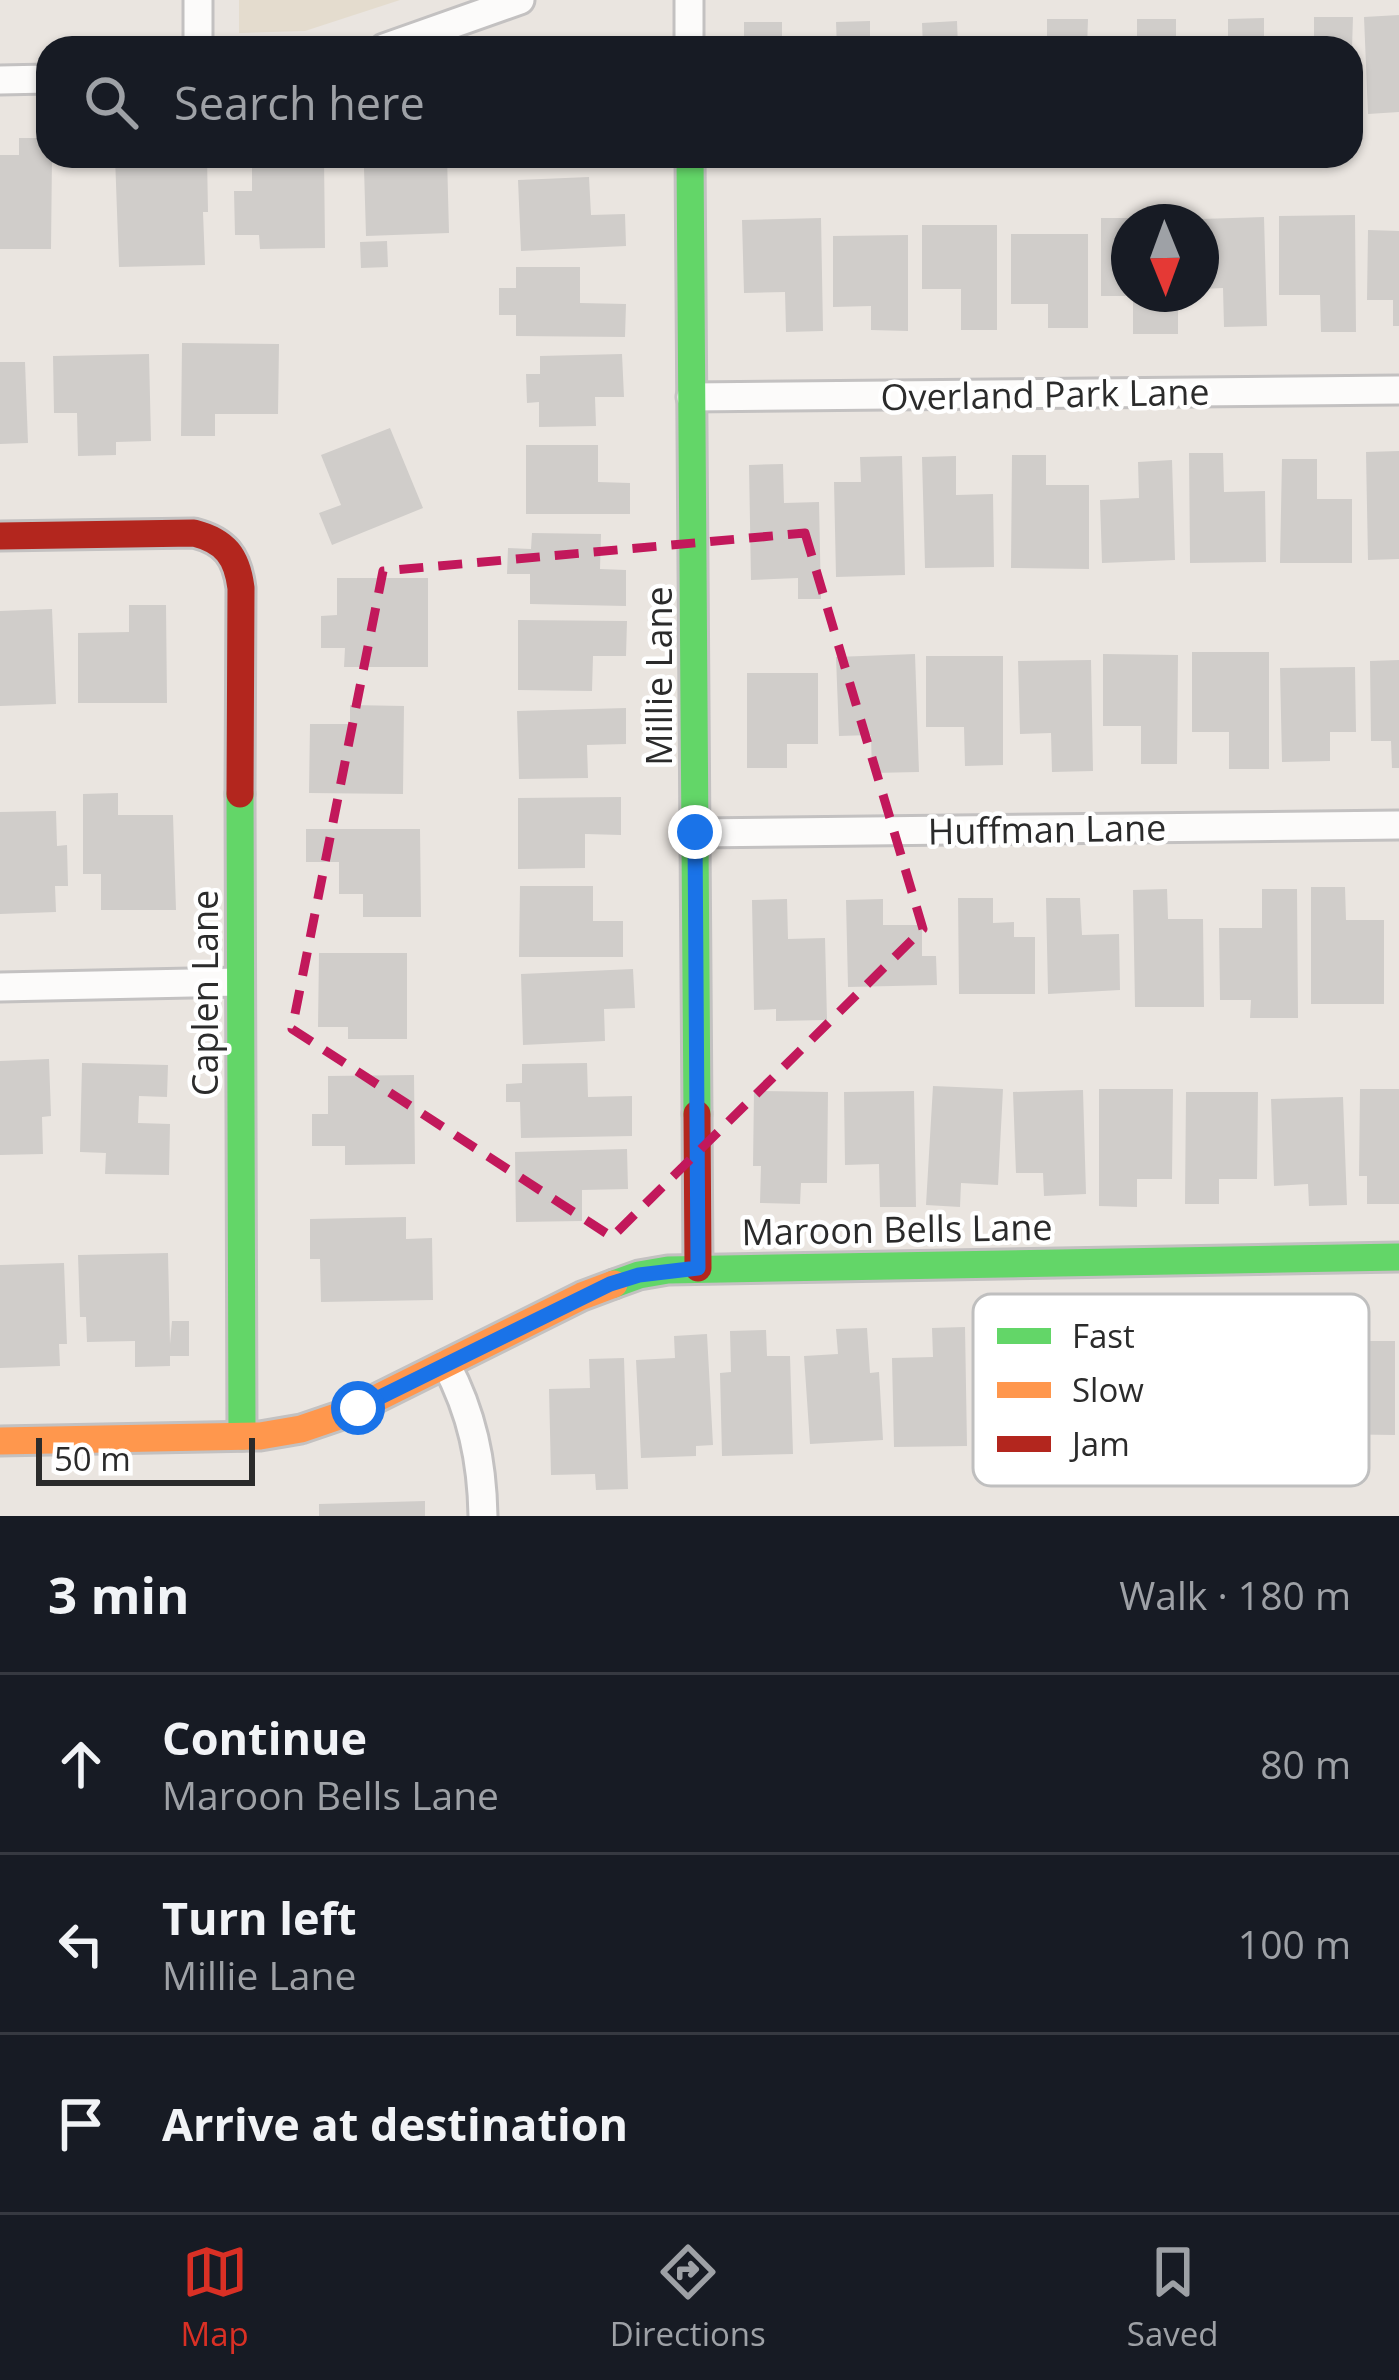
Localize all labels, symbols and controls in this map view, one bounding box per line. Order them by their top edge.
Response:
search box [36,36,1363,168]
icon: search [78,69,144,135]
text: Search here [174,72,425,133]
north arrow [1111,204,1219,312]
street label: Overland Park Lane [880,367,1210,421]
street label: Millie Lane [634,586,683,766]
street label: Huffman Lane [927,802,1167,856]
route end [668,805,722,859]
street label: Caplen Lane [180,890,229,1096]
street label: Maroon Bells Lane [741,1202,1053,1256]
legend [973,1294,1369,1486]
text: Fast [1072,1313,1135,1358]
text: Slow [1072,1367,1144,1412]
route start [331,1381,385,1435]
text: Jam [1069,1421,1130,1466]
scale bar [36,1432,255,1485]
text: 50 m [54,1436,131,1481]
text: 3 min [48,1559,190,1629]
text: Walk · 180 m [1119,1568,1351,1621]
text: Continue [162,1707,367,1768]
icon: ahead [48,1731,114,1797]
text: 80 m [1260,1737,1351,1790]
text: Maroon Bells Lane [162,1768,499,1821]
text: Turn left [162,1887,357,1948]
icon: left [48,1911,114,1977]
text: 100 m [1238,1917,1351,1970]
text: Millie Lane [162,1948,356,2001]
icon: arrive [48,2091,114,2157]
text: Arrive at destination [162,2093,628,2154]
tab: Map [181,2239,249,2356]
tab: Directions [610,2239,766,2356]
tab: Saved [1127,2239,1218,2356]

